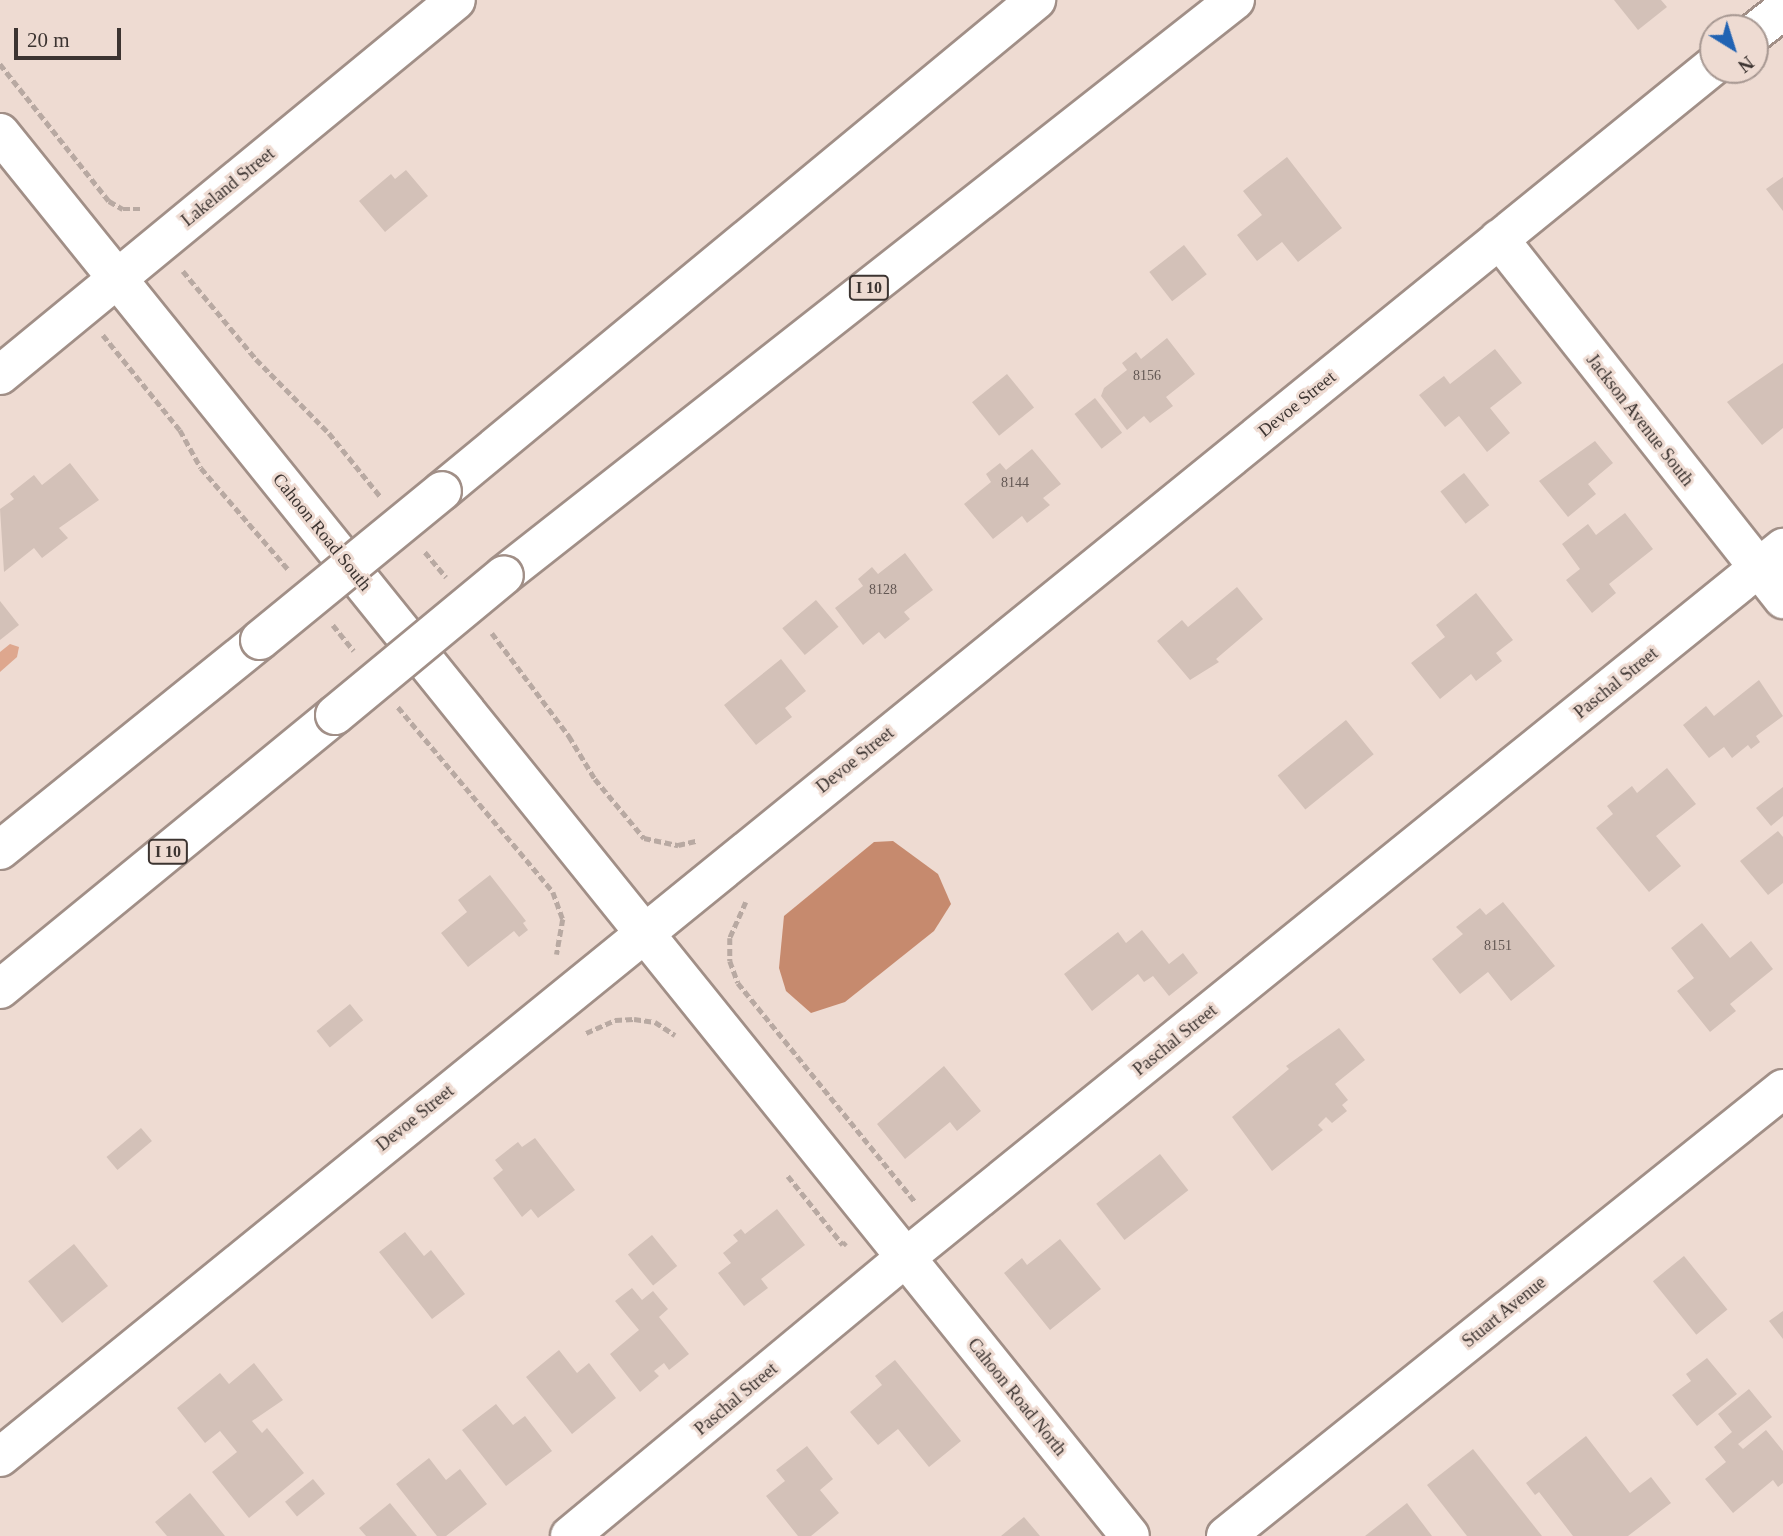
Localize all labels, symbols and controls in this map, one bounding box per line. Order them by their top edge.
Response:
scale bar [18,14,124,58]
north arrow [1699,14,1769,84]
text: 20 m [27,28,70,52]
text: N [1734,52,1758,77]
street label: Lakeland Street [177,143,279,231]
road number: I 10 [848,276,890,300]
street label: Jackson Avenue South [1581,349,1699,491]
street label: Devoe Street [1254,366,1340,442]
house number: 8156 [1133,368,1161,384]
street label: Cahoon Road South [268,469,376,595]
house number: 8144 [1001,475,1029,491]
house number: 8128 [869,582,897,598]
street label: Paschal Street [1570,643,1662,723]
street label: Devoe Street [812,722,898,798]
road number: I 10 [147,839,189,864]
house number: 8151 [1484,938,1512,954]
street label: Paschal Street [1129,1000,1221,1080]
street label: Devoe Street [372,1080,458,1156]
street label: Stuart Avenue [1458,1271,1550,1353]
street label: Cahoon Road North [963,1334,1071,1460]
street label: Paschal Street [690,1358,782,1440]

